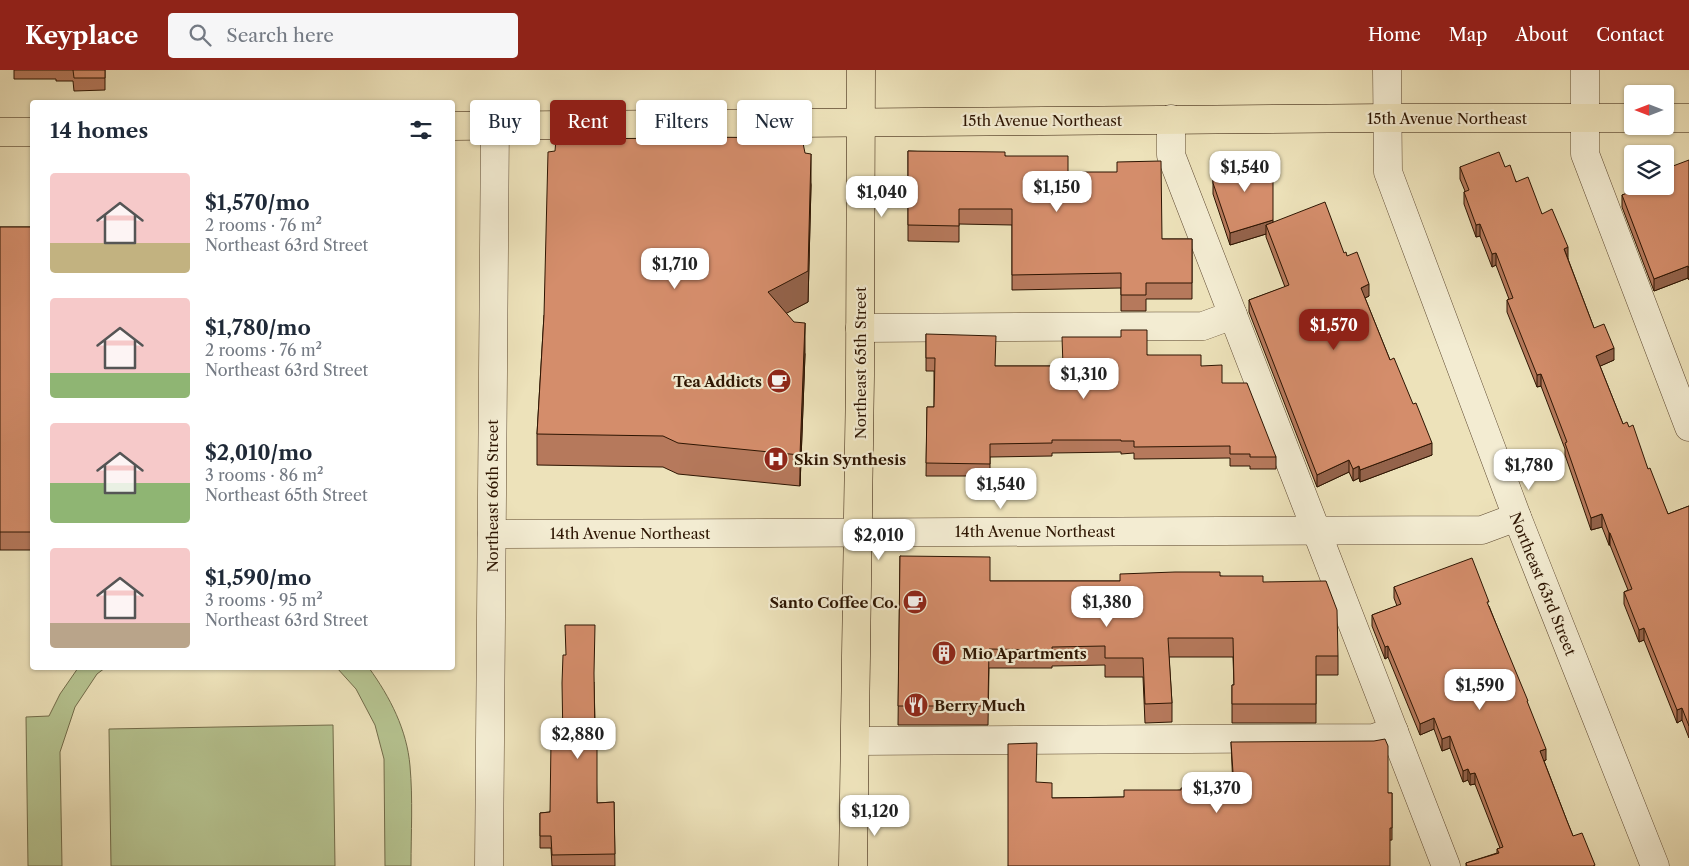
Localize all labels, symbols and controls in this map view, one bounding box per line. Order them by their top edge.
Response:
search box [168,13,518,58]
text: Keyplace [25,21,138,50]
icon: search [186,21,214,49]
text: Search here [226,24,334,47]
text: Home [1368,24,1421,46]
text: Map [1449,24,1487,46]
text: About [1515,24,1568,46]
text: Contact [1596,24,1664,46]
north arrow [1624,85,1674,135]
map controls [1624,85,1674,195]
chip: Buy [470,100,540,145]
chip: Rent [550,100,626,145]
chip: Filters [636,100,727,145]
chip: New [737,100,812,145]
street label: 15th Avenue Northeast [1367,109,1528,128]
street label: 15th Avenue Northeast [962,111,1123,130]
icon: filters [407,116,435,144]
text: 14 homes [50,118,148,143]
button: layers [1624,145,1674,195]
pin: $1,540 [1204,150,1286,193]
text: $1,540 [1220,157,1270,177]
pin: $1,150 [1016,170,1098,213]
pin: $1,040 [841,176,923,218]
text: $1,150 [1034,177,1080,197]
text: $1,040 [857,182,907,202]
text: $1,570/mo [205,190,310,215]
icon: home [90,193,150,253]
text: 2 rooms · 76 m² [205,215,322,235]
text: Northeast 63rd Street [205,235,368,255]
pin: $1,710 [634,248,716,290]
text: $1,710 [652,254,698,274]
street label: Northeast 65th Street [851,286,870,439]
pin: $1,570 [1293,308,1375,351]
text: $1,780/mo [205,315,311,340]
text: $1,570 [1310,315,1358,335]
icon: home [90,318,150,378]
text: 2 rooms · 76 m² [205,340,322,360]
pin: $1,310 [1043,358,1125,400]
text: Northeast 63rd Street [205,360,368,380]
text: $1,310 [1061,364,1107,384]
cafe icon: Tea Addicts [766,368,792,394]
place label: Tea Addicts [673,372,762,391]
street label: Northeast 66th Street [483,419,502,573]
text: $2,010/mo [205,440,312,465]
icon: home [90,443,150,503]
hospital icon: Skin Synthesis [763,446,789,472]
pin: $1,780 [1488,448,1570,491]
place label: Skin Synthesis [794,450,906,469]
text: $1,780 [1505,455,1553,475]
text: 3 rooms · 86 m² [205,465,324,485]
pin: $1,540 [960,468,1042,510]
text: $1,540 [976,474,1026,494]
text: Northeast 65th Street [205,485,368,505]
street label: Northeast 63rd Street [1506,509,1581,659]
pin: $2,010 [838,518,920,561]
street label: 14th Avenue Northeast [955,522,1116,541]
street label: 14th Avenue Northeast [550,524,711,543]
text: $2,010 [854,525,904,545]
text: $1,590/mo [205,565,311,590]
icon: home [90,568,150,628]
pin: $1,380 [1066,586,1148,628]
cafe icon: Santo Coffee Co. [902,589,928,615]
text: 3 rooms · 95 m² [205,590,323,610]
text: $1,380 [1082,592,1132,612]
place label: Santo Coffee Co. [770,593,898,612]
text: Northeast 63rd Street [205,610,368,630]
building icon: Mio Apartments [931,640,957,666]
place label: Mio Apartments [962,644,1087,663]
pin: $1,590 [1439,668,1521,711]
text: $1,590 [1455,675,1505,695]
restaurant icon: Berry Much [903,692,929,718]
place label: Berry Much [934,696,1026,715]
pin: $2,880 [537,718,619,760]
text: $2,880 [552,724,604,744]
pin: $1,370 [1176,772,1258,814]
text: $1,370 [1193,778,1241,798]
pin: $1,120 [834,794,916,837]
text: $1,120 [851,801,899,821]

